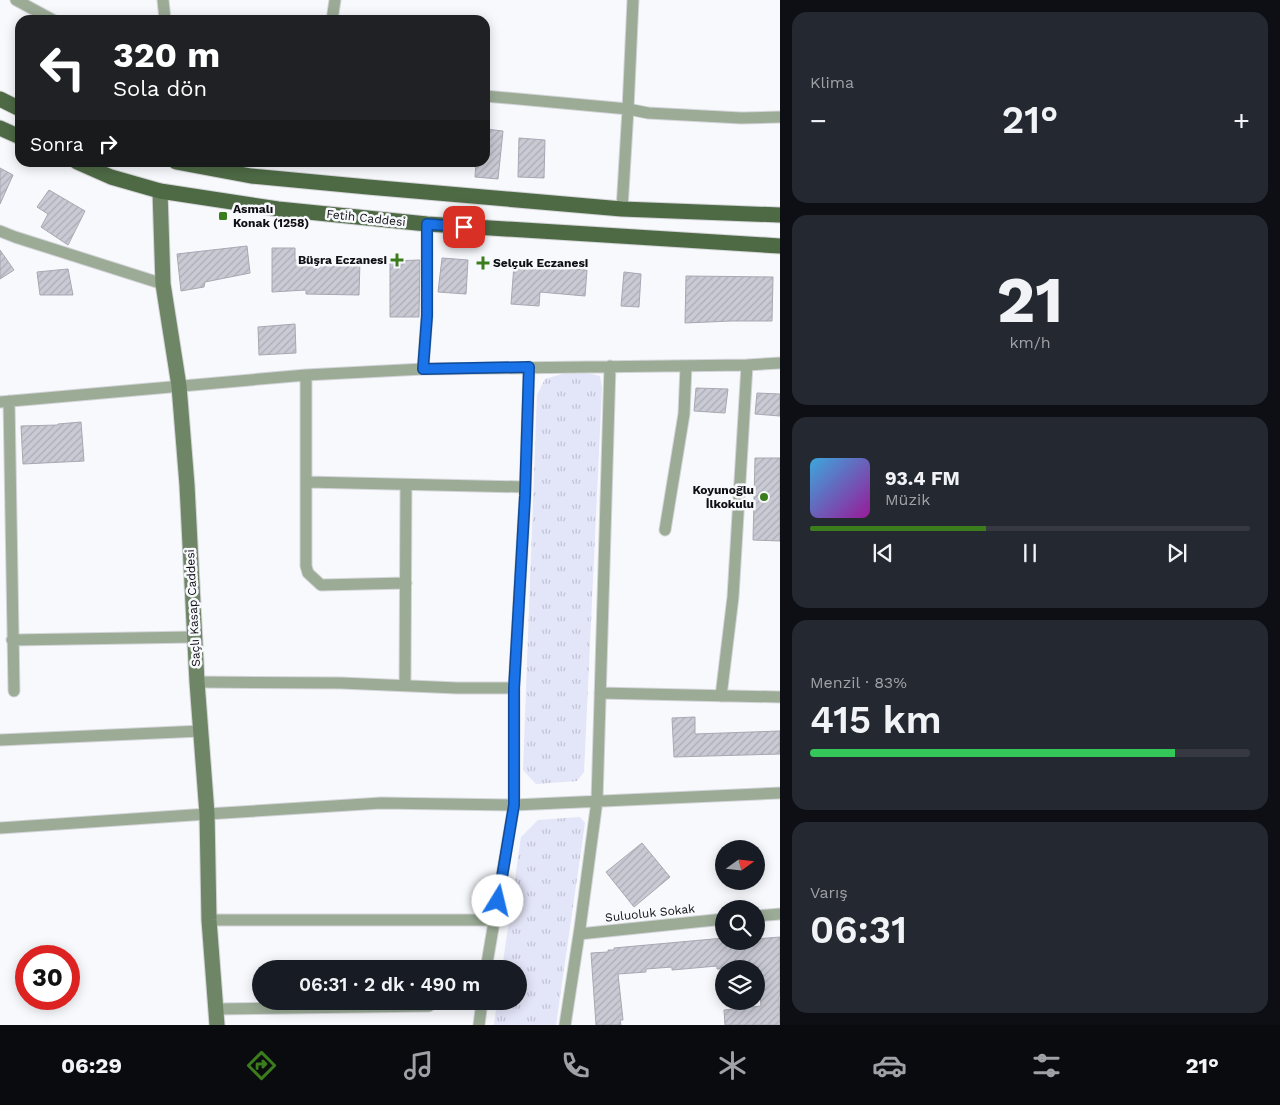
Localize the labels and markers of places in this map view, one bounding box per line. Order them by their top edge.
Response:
place label: Asmalı Konak (1258) [233,202,309,230]
pin [443,206,485,248]
marker: Asmalı Konak (1258) [217,210,229,222]
place label: Büşra Eczanesi [298,253,387,267]
marker: Büşra Eczanesi [391,254,403,266]
place label: Selçuk Eczanesi [493,256,588,270]
marker: Selçuk Eczanesi [477,257,489,269]
place label: Koyunoğlu İlkokulu [693,483,754,511]
marker: Koyunoğlu İlkokulu [758,491,770,503]

